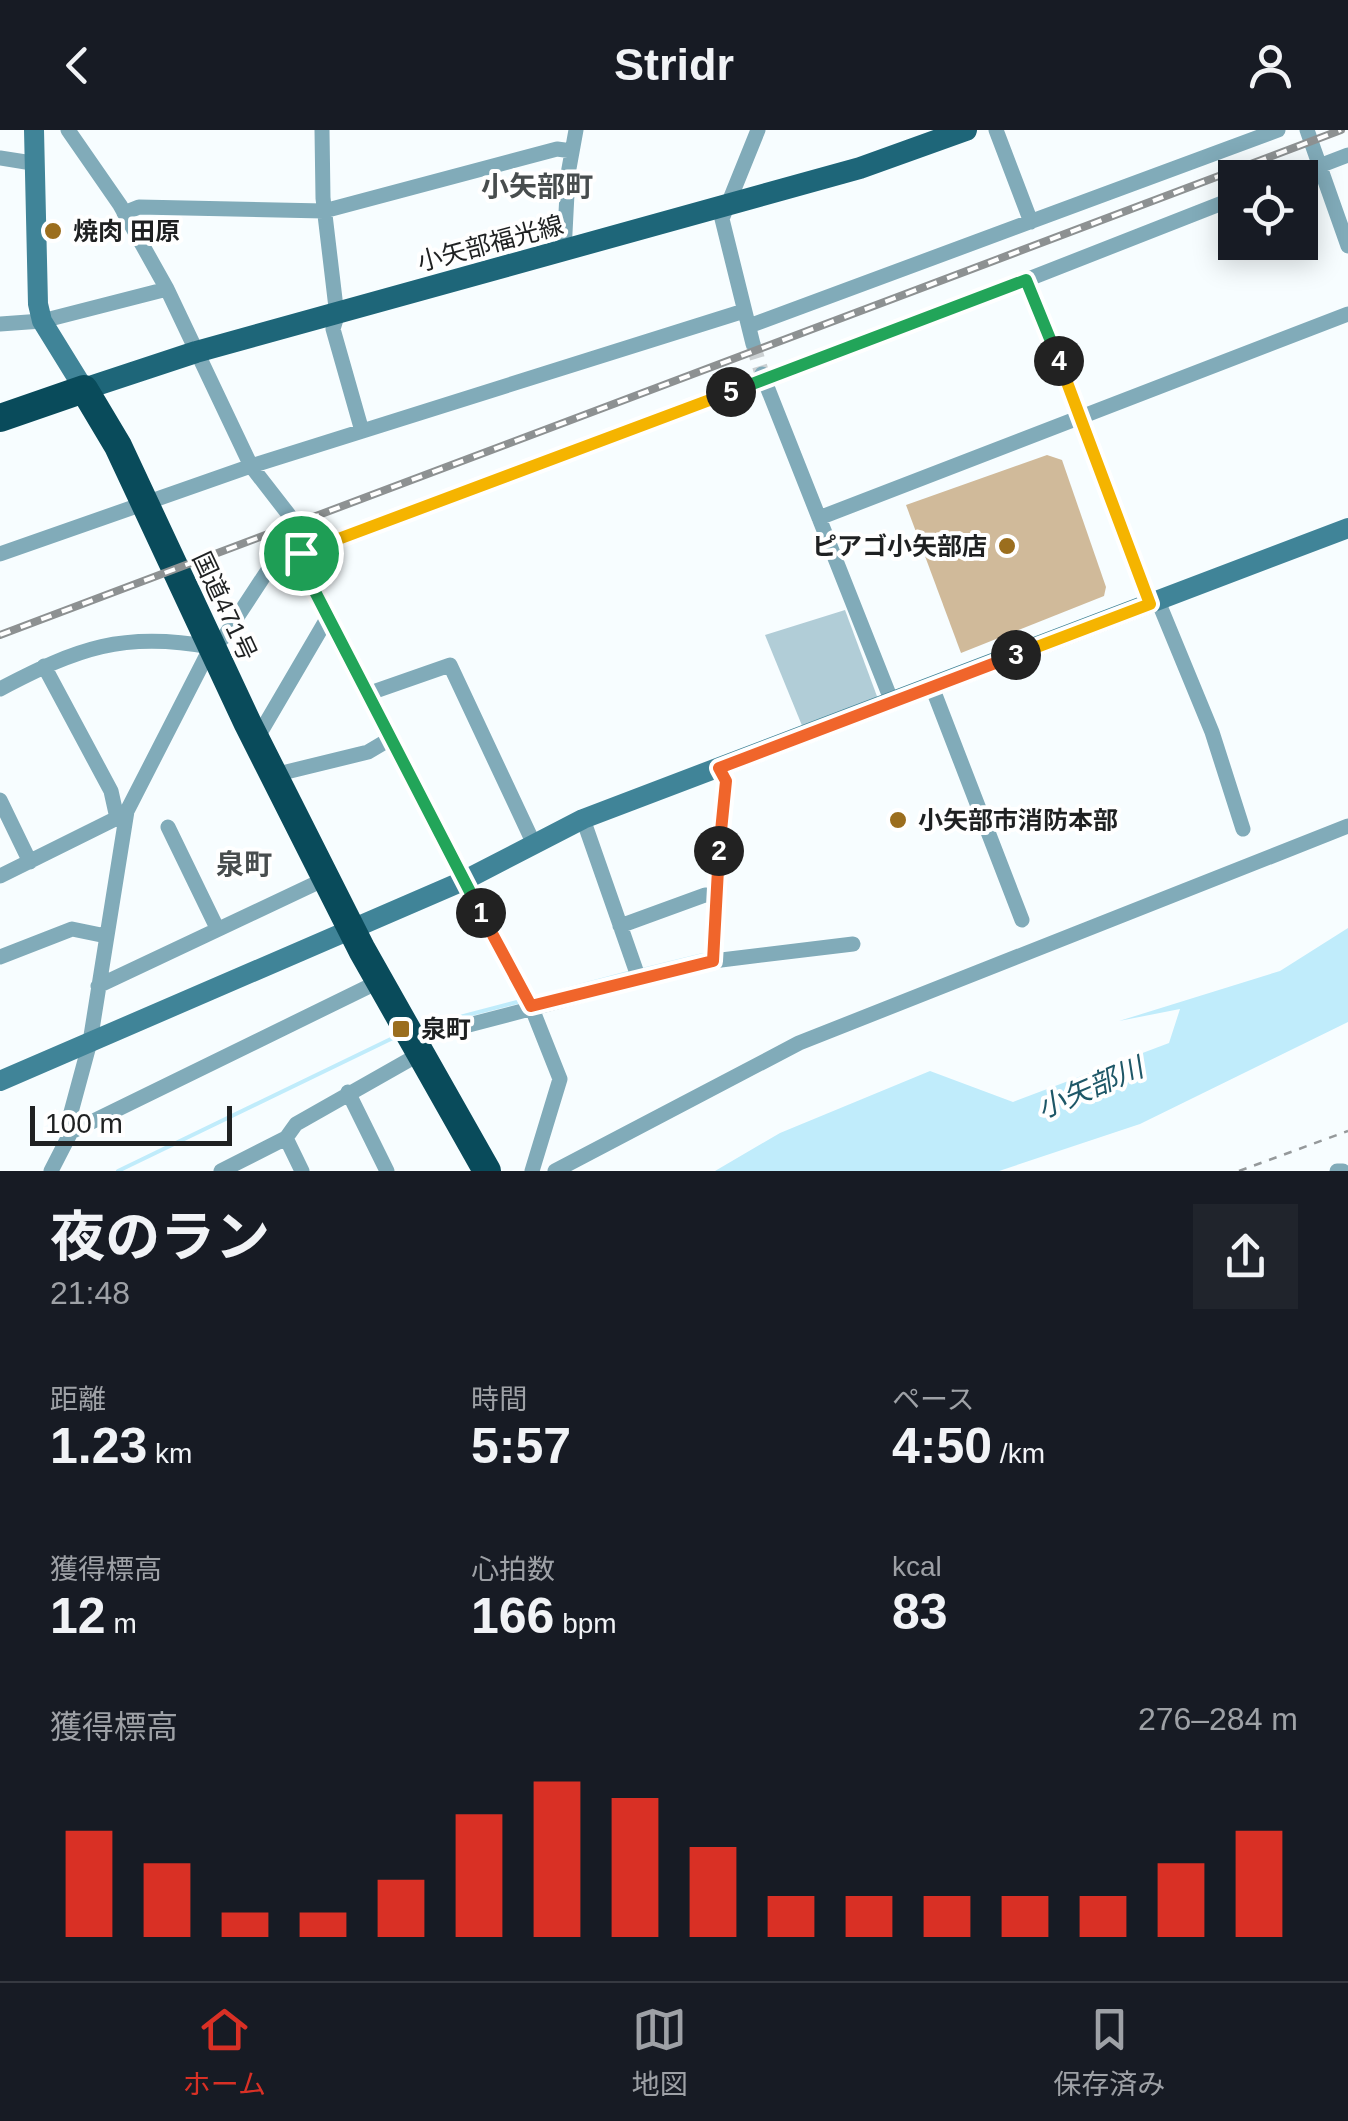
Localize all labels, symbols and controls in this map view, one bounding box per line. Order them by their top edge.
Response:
icon: back [50,38,105,93]
icon: person [1243,38,1298,93]
text: Stridr [614,39,734,90]
map controls [1218,160,1318,260]
button: locate [1218,160,1318,260]
district label: 小矢部町 [481,171,593,202]
street label: 小矢部福光線 [414,210,566,276]
place label: 焼肉 田原 [73,217,180,245]
marker: 焼肉 田原 [42,220,64,242]
pin: 4 [1034,336,1084,386]
text: 4 [1051,345,1067,376]
pin: 5 [706,367,756,417]
text: 5 [723,376,739,407]
pin [259,511,344,596]
icon: arrive [274,526,329,581]
place label: ピアゴ小矢部店 [812,532,987,560]
marker: ピアゴ小矢部店 [996,535,1018,557]
street label: 国道471号 [188,547,262,665]
pin: 3 [991,630,1041,680]
text: 3 [1008,639,1024,670]
place label: 小矢部市消防本部 [918,806,1118,834]
marker: 小矢部市消防本部 [887,809,909,831]
pin: 2 [694,826,744,876]
text: 2 [711,835,727,866]
district label: 泉町 [216,849,272,880]
pin: 1 [456,888,506,938]
text: 1 [473,897,489,928]
place label: 泉町 [421,1015,471,1043]
marker: 泉町 [390,1018,412,1040]
water label: 小矢部川 [1032,1051,1150,1124]
scale bar [30,1101,232,1146]
text: 100 m [45,1108,123,1139]
button: share [1193,1204,1298,1309]
text: 夜のラン [50,1206,270,1268]
text: 21:48 [50,1275,130,1311]
text: 距離 [50,1384,106,1415]
text: 時間 [471,1384,527,1415]
text: ペース [892,1384,975,1415]
text: 1.23 [50,1418,147,1474]
text: 5:57 [471,1418,571,1474]
text: 4:50 [892,1418,992,1474]
text: km [147,1438,192,1469]
text: /km [992,1438,1045,1469]
text: kcal [892,1551,942,1582]
text: 獲得標高 [50,1554,162,1585]
text: 心拍数 [471,1554,555,1585]
text: 83 [892,1584,948,1640]
text: 12 [50,1588,106,1644]
text: 166 [471,1588,554,1644]
text: m [106,1608,137,1639]
text: bpm [554,1608,617,1639]
text: 276–284 m [1138,1701,1298,1737]
text: 獲得標高 [50,1709,178,1745]
tab: ホーム [183,2002,266,2102]
tab: 地図 [632,2002,688,2102]
tab: 保存済み [1053,2002,1165,2102]

